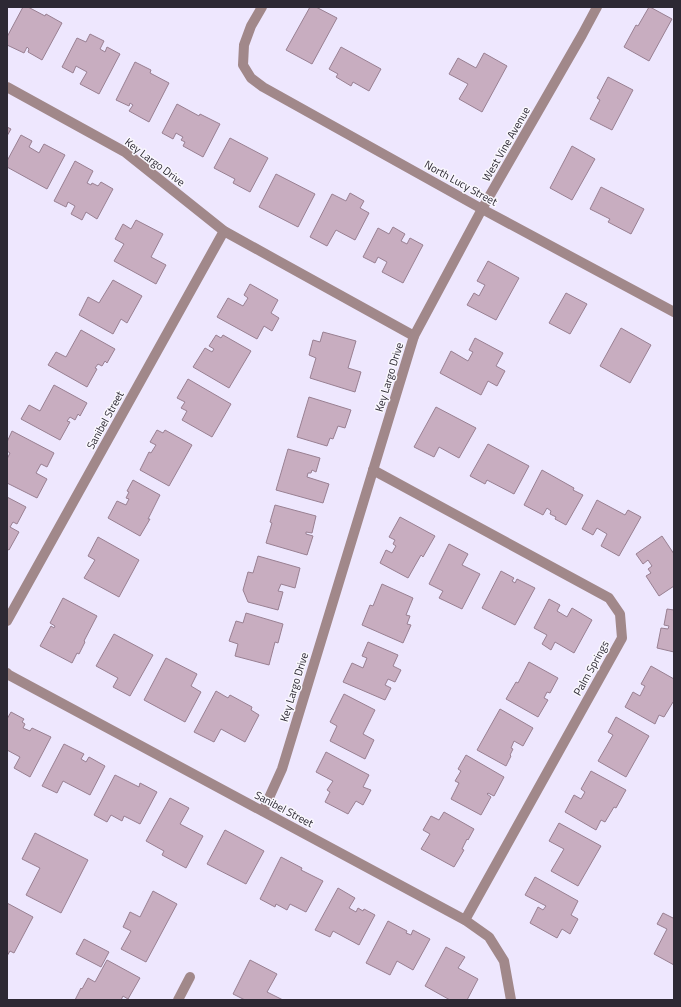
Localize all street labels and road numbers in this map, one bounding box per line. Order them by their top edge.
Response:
street label: West Vine Avenue [478,103,534,184]
street label: Key Largo Drive [122,134,189,190]
street label: North Lucy Street [422,156,500,210]
street label: Key Largo Drive [371,340,407,414]
street label: Sanibel Street [82,388,128,452]
street label: Palm Springs [569,638,613,698]
street label: Key Largo Drive [276,650,312,724]
street label: Sanibel Street [252,787,316,831]

